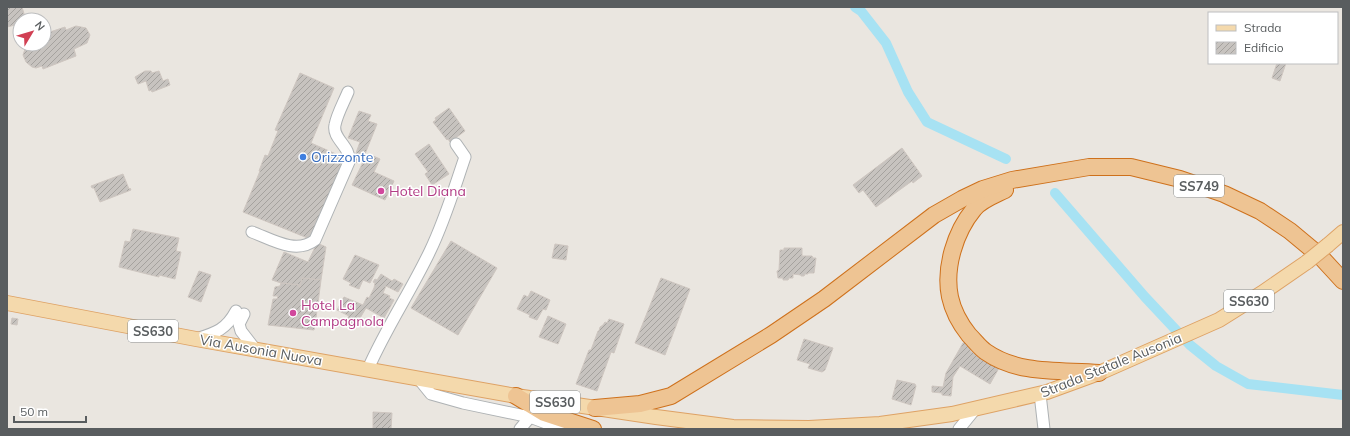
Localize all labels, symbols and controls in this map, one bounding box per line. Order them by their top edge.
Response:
north arrow [12,12,52,52]
legend [1208,12,1338,64]
text: N [32,18,48,33]
text: Strada [1244,20,1282,35]
text: Edificio [1244,40,1284,55]
place label: Orizzonte [311,148,373,166]
marker: Orizzonte [298,152,308,162]
road number: SS749 [1174,175,1224,197]
place label: Hotel Diana [389,182,466,200]
marker: Hotel Diana [376,186,386,196]
road number: SS630 [1224,290,1274,312]
place label: Hotel La Campagnola [301,296,384,330]
marker: Hotel La Campagnola [288,308,298,318]
road number: SS630 [128,320,178,342]
street label: Strada Statale Ausonia [1038,328,1184,402]
street label: Via Ausonia Nuova [198,330,324,370]
road number: SS630 [530,391,580,413]
scale bar [14,398,86,424]
text: 50 m [20,404,48,419]

